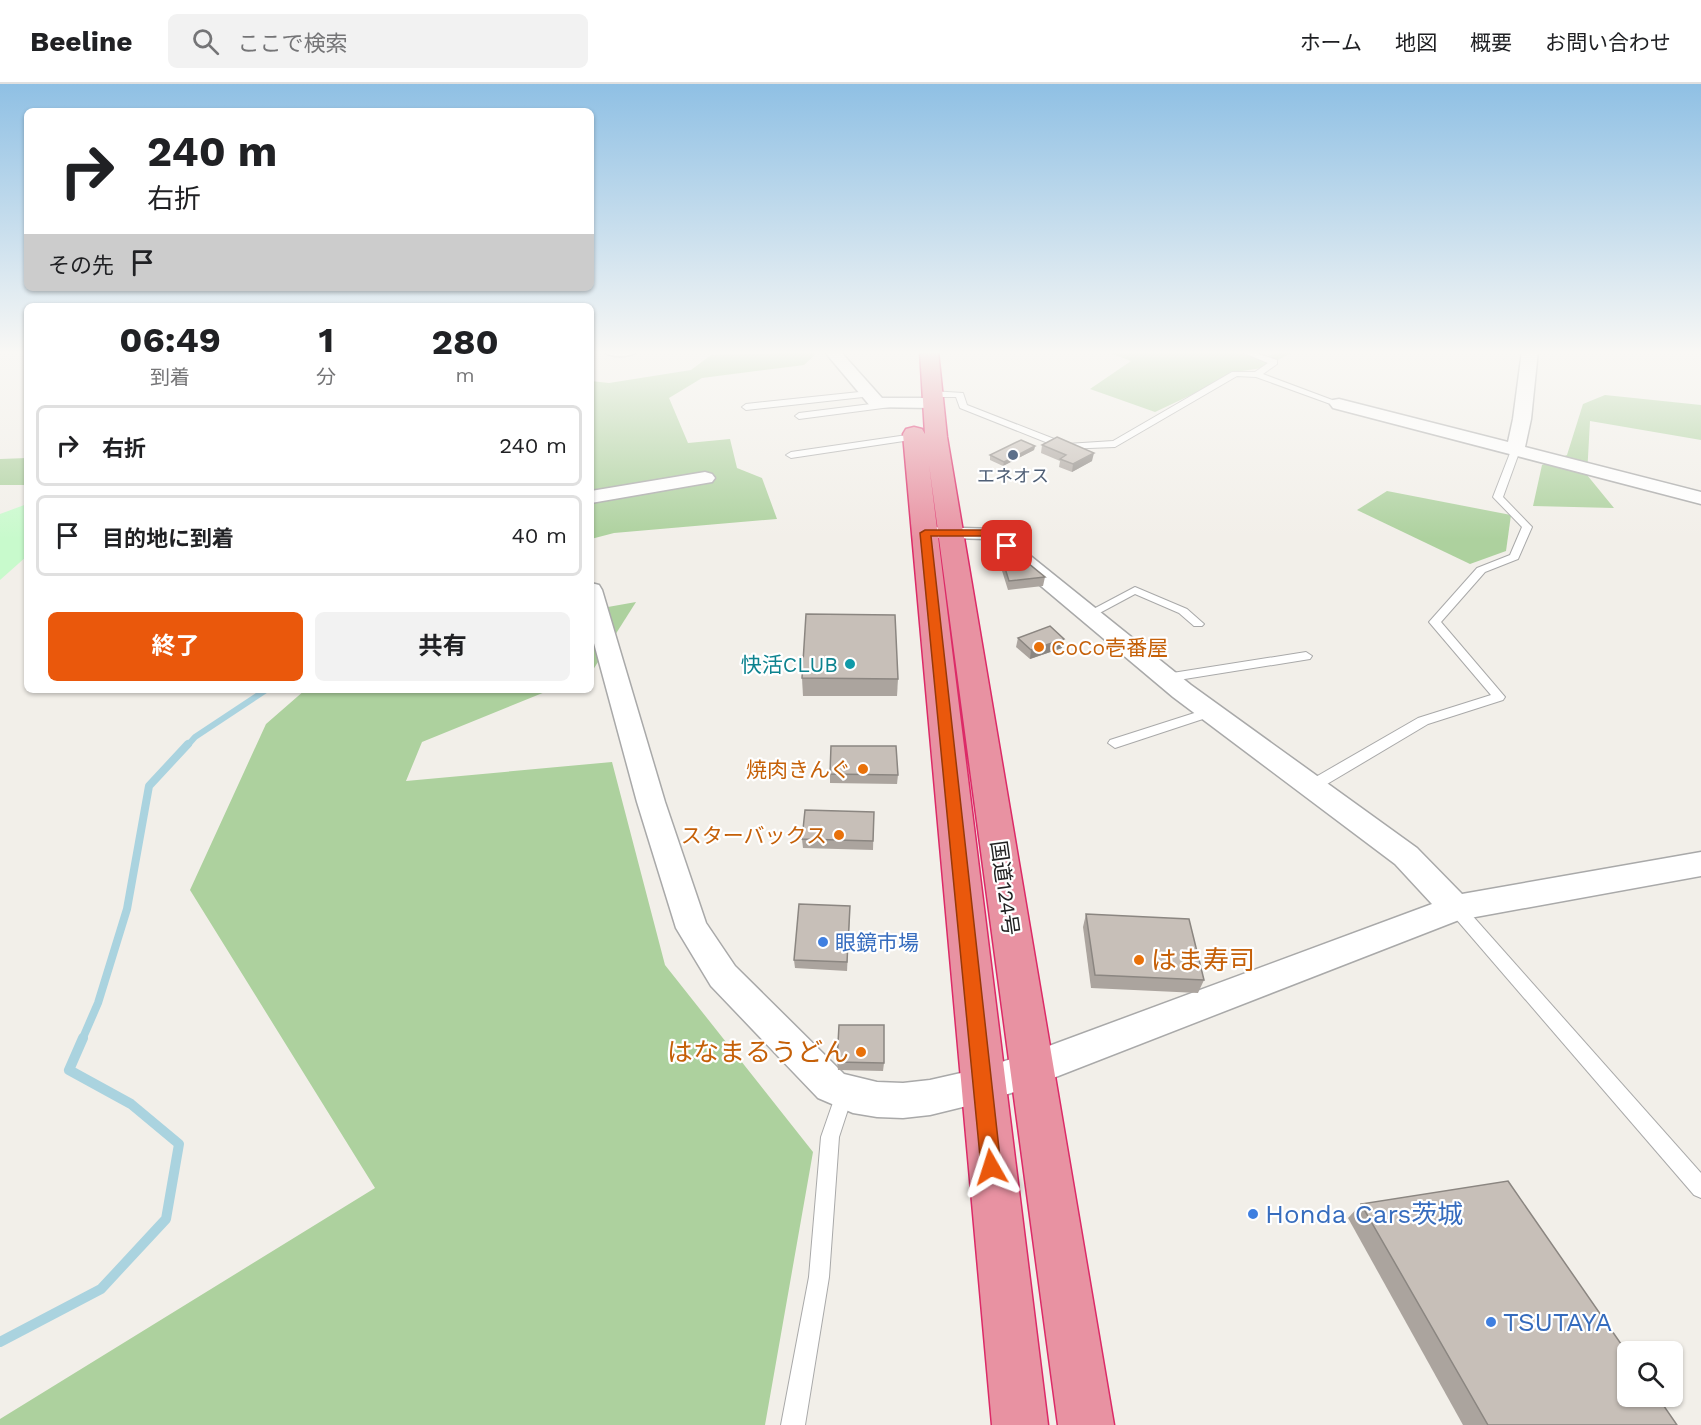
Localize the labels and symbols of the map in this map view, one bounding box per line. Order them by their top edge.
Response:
marker: エネオス [1006,448,1020,462]
place label: エネオス [977,465,1049,486]
pin [981,520,1032,571]
place label: CoCo壱番屋 [1051,635,1168,660]
marker: CoCo壱番屋 [1032,640,1046,654]
place label: 快活CLUB [741,652,838,677]
marker: 快活CLUB [843,657,857,671]
place label: 焼肉きんぐ [746,757,851,782]
marker: 焼肉きんぐ [856,762,870,776]
place label: スターバックス [681,823,827,848]
marker: スターバックス [832,828,846,842]
street label: 国道124号 [986,839,1024,937]
place label: 眼鏡市場 [835,930,919,955]
marker: 眼鏡市場 [816,935,830,949]
place label: はま寿司 [1151,945,1255,975]
marker: はま寿司 [1132,953,1146,967]
place label: はなまるうどん [667,1037,849,1067]
marker: はなまるうどん [854,1045,868,1059]
position arrow [959,1135,1023,1199]
place label: Honda Cars茨城 [1265,1199,1463,1229]
marker: Honda Cars茨城 [1246,1207,1260,1221]
place label: TSUTAYA [1503,1307,1612,1337]
marker: TSUTAYA [1484,1315,1498,1329]

